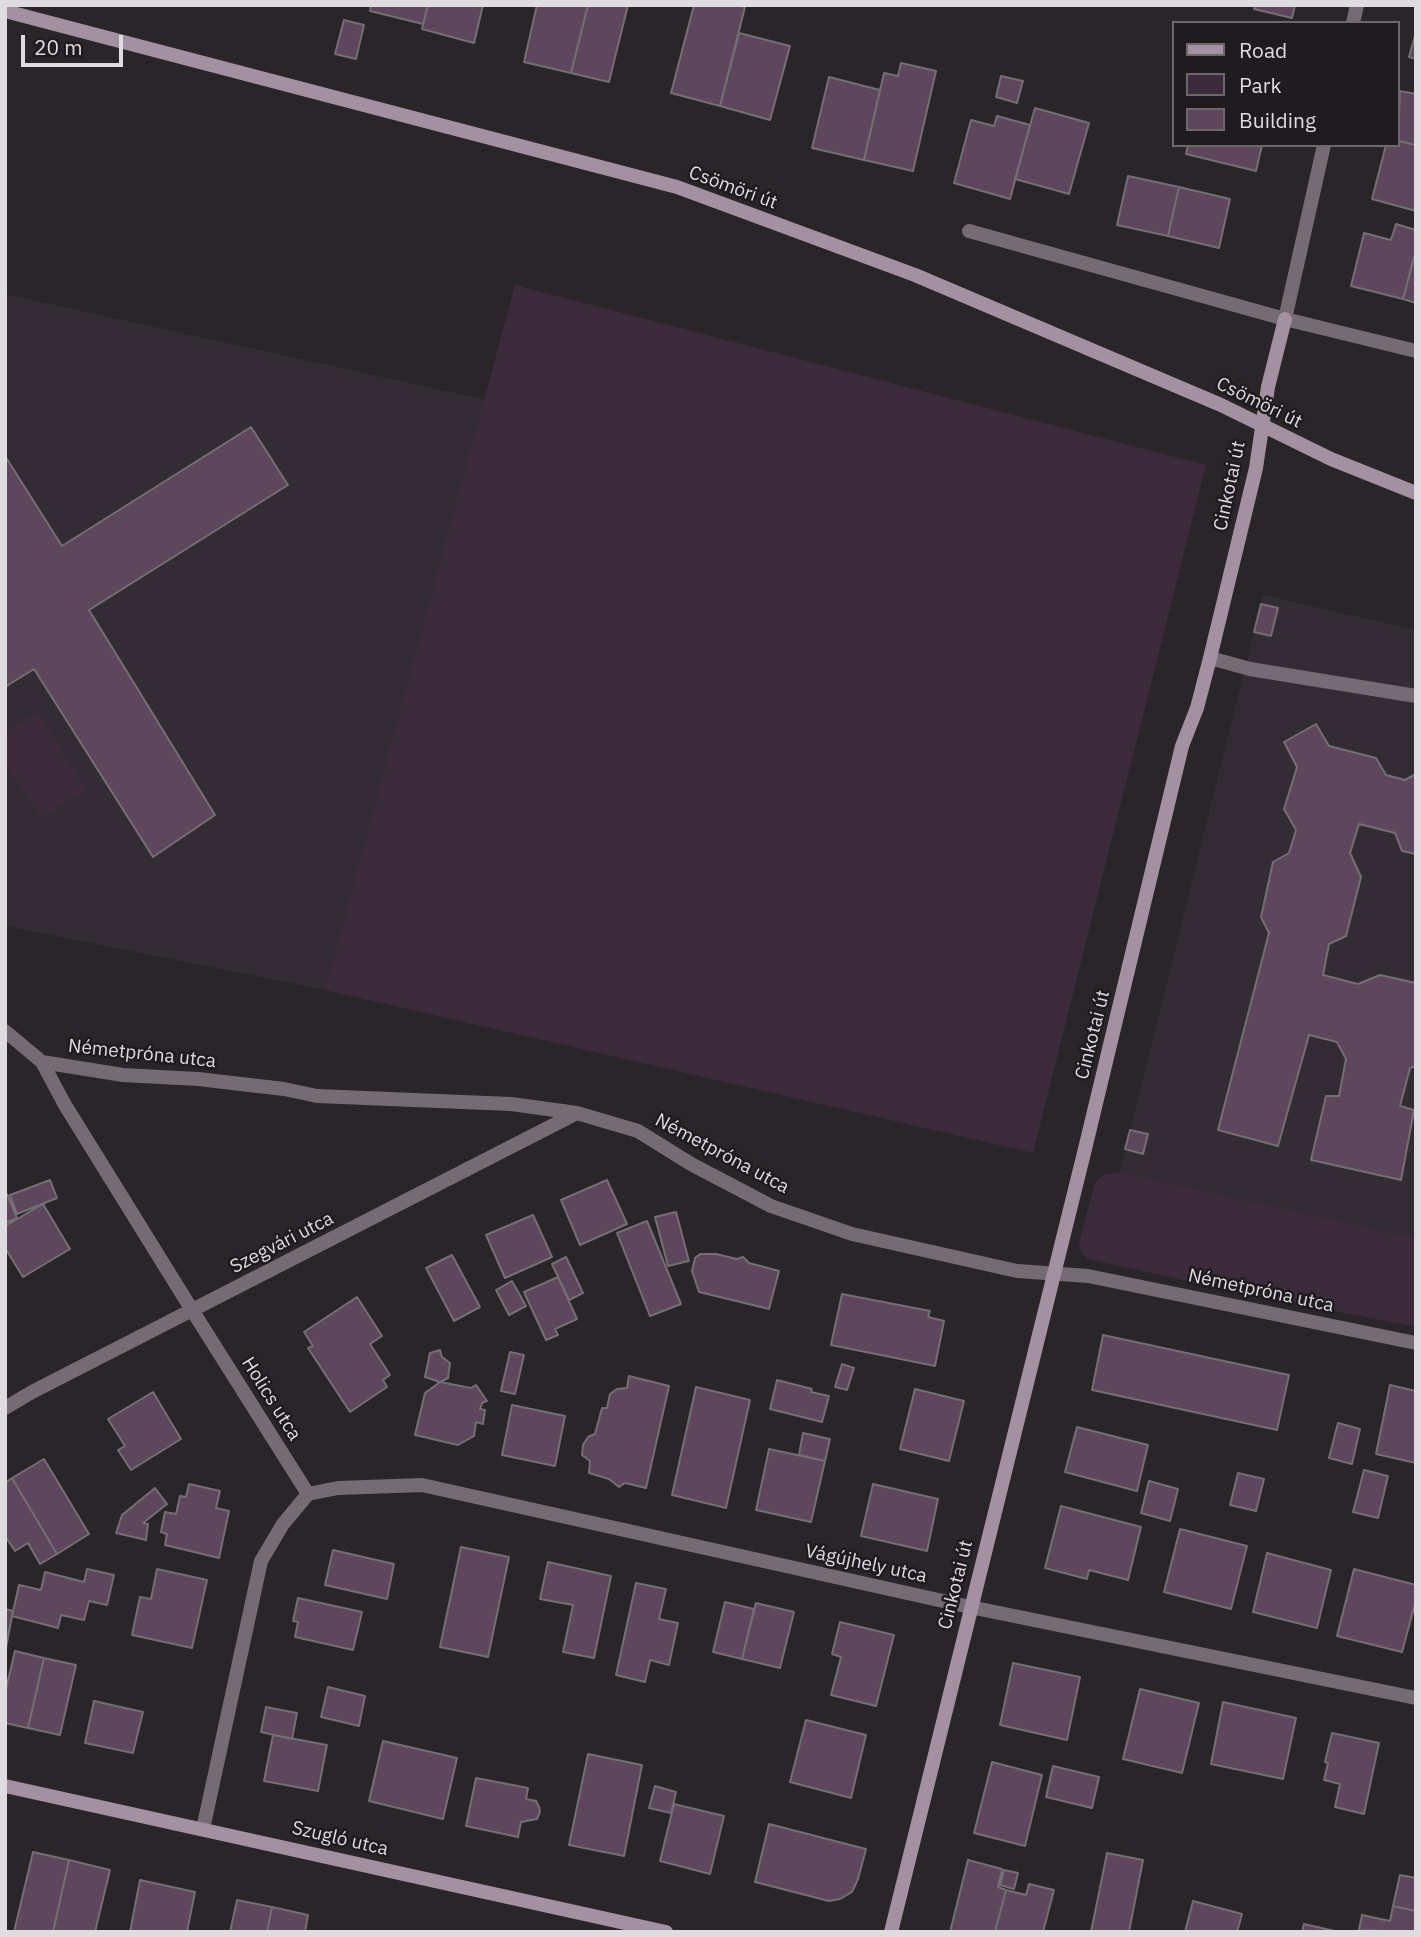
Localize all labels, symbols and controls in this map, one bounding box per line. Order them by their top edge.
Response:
scale bar [24,21,126,65]
legend [1172,21,1400,147]
text: 20 m [34,33,83,61]
text: Road [1239,36,1287,64]
text: Park [1239,71,1282,99]
text: Building [1239,106,1316,134]
street label: Csömöri út [686,161,780,215]
street label: Csömöri út [1212,372,1306,434]
street label: Cinkotai út [1209,439,1251,533]
street label: Cinkotai út [1071,988,1115,1082]
street label: Németpróna utca [67,1035,217,1073]
street label: Németpróna utca [651,1109,793,1199]
street label: Szegvári utca [227,1207,337,1279]
street label: Németpróna utca [1186,1264,1336,1318]
street label: Holics utca [236,1353,306,1445]
street label: Cinkotai út [934,1538,978,1632]
street label: Vágújhely utca [803,1540,929,1588]
street label: Szugló utca [290,1817,390,1861]

